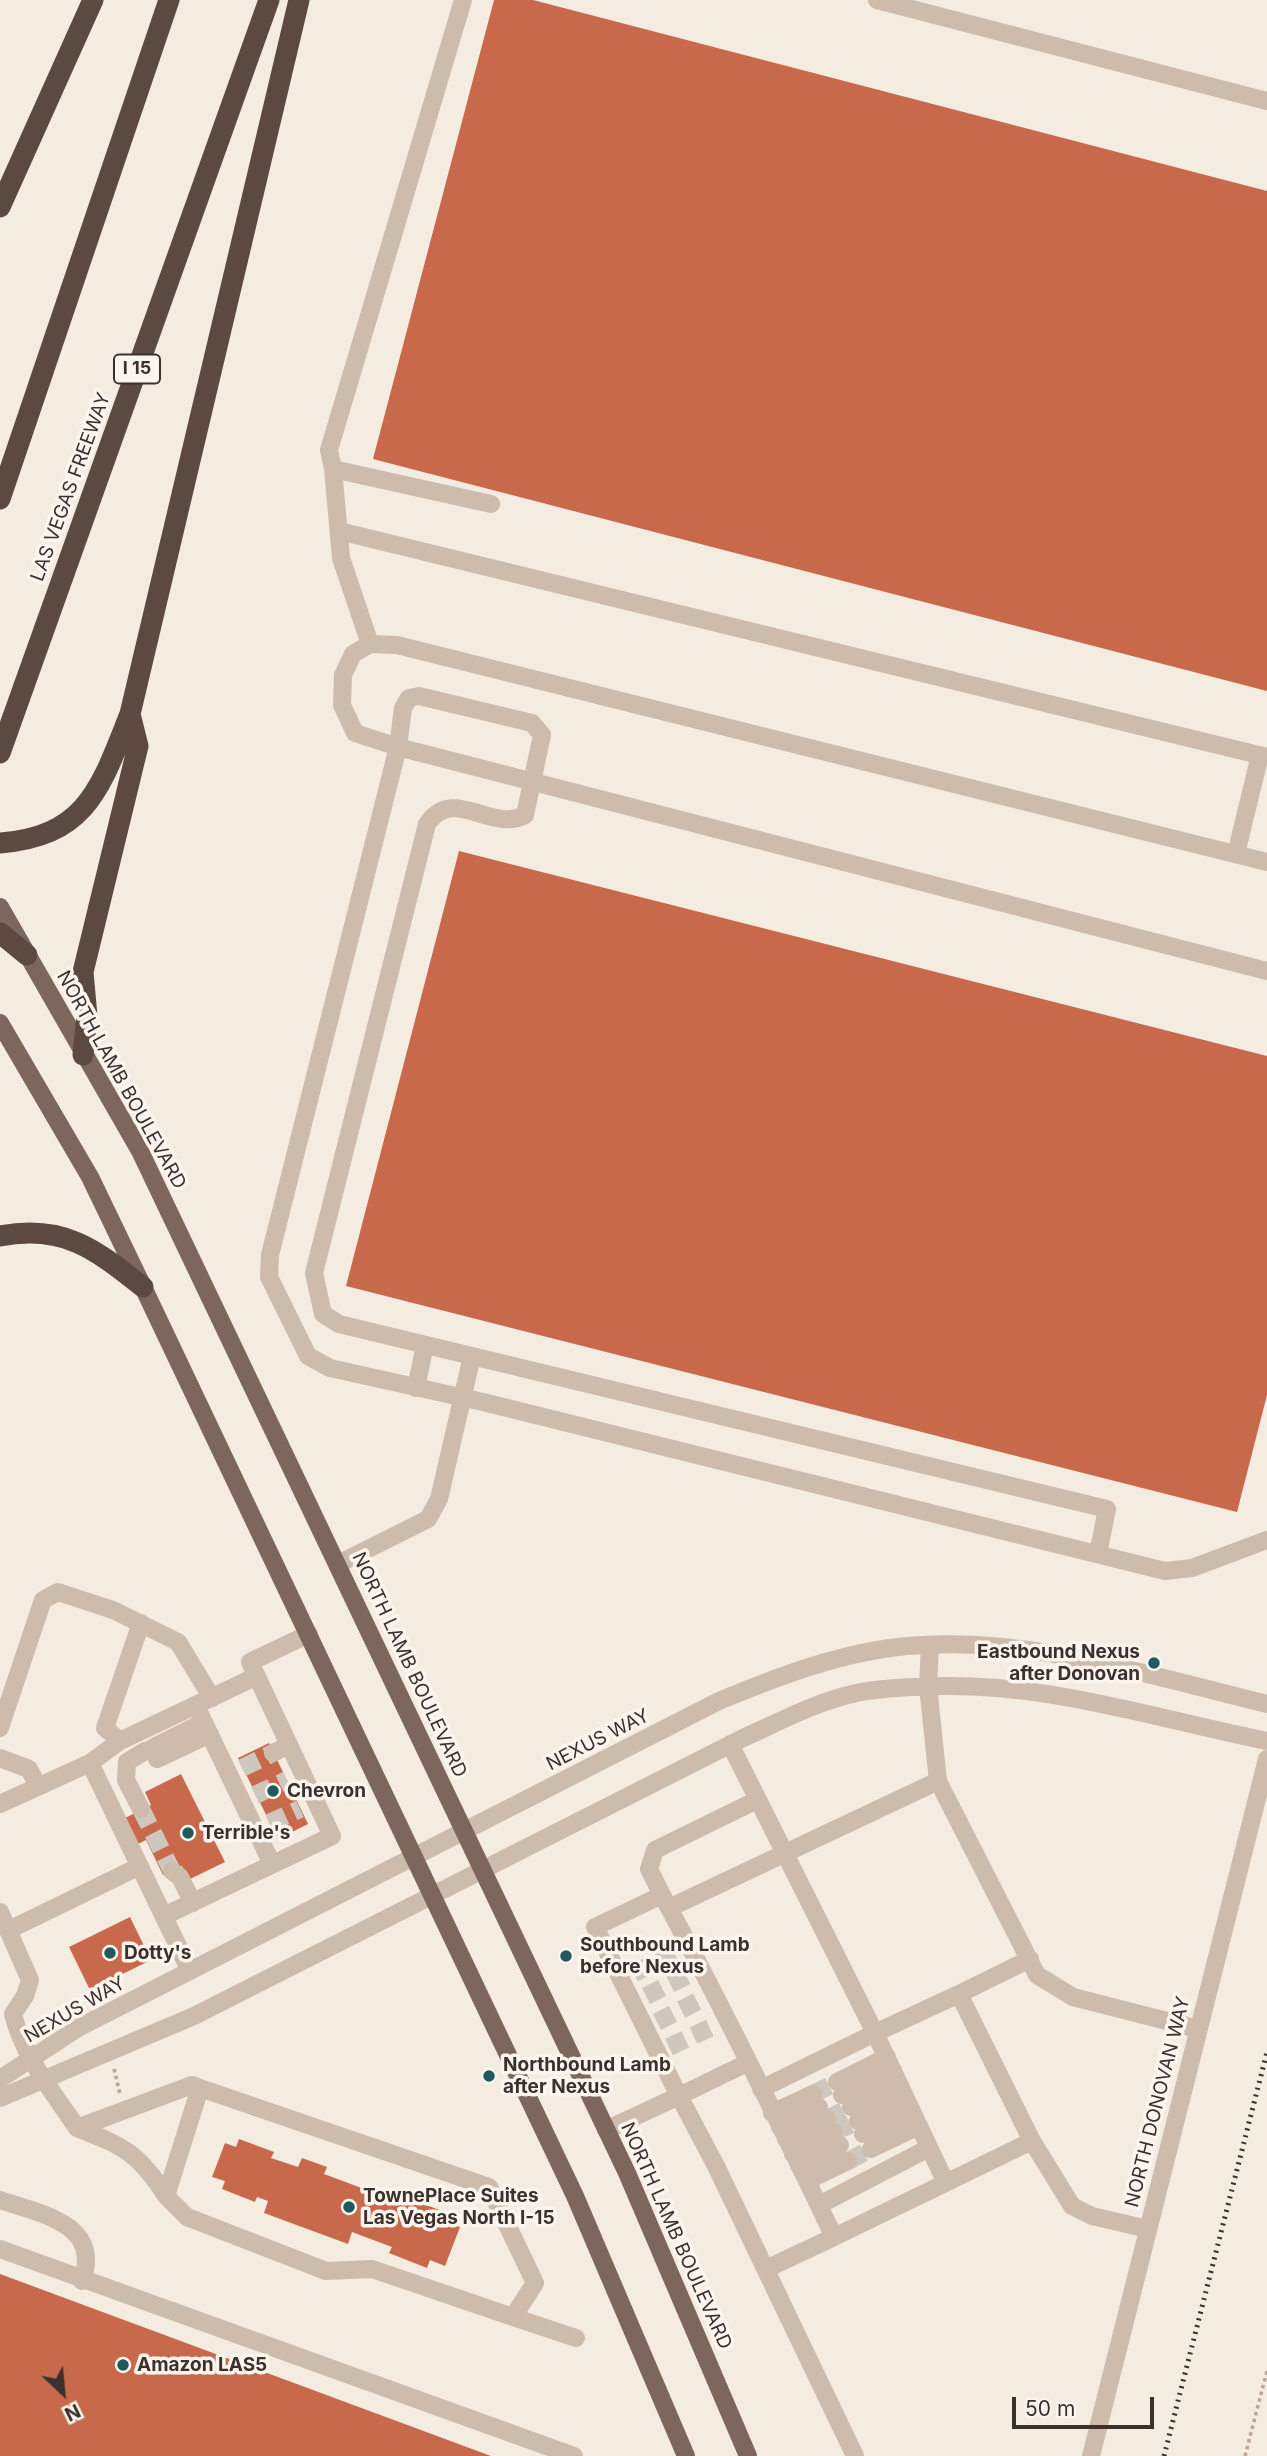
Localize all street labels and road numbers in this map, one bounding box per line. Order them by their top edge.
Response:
road number: I 15 [114,354,160,384]
street label: LAS VEGAS FREEWAY [26,390,116,584]
street label: NORTH LAMB BOULEVARD [51,967,191,1193]
street label: NORTH LAMB BOULEVARD [347,1549,471,1781]
street label: NEXUS WAY [543,1704,653,1776]
street label: NEXUS WAY [21,1972,129,2048]
street label: NORTH DONOVAN WAY [1121,1994,1195,2210]
street label: NORTH LAMB BOULEVARD [616,2119,736,2353]

